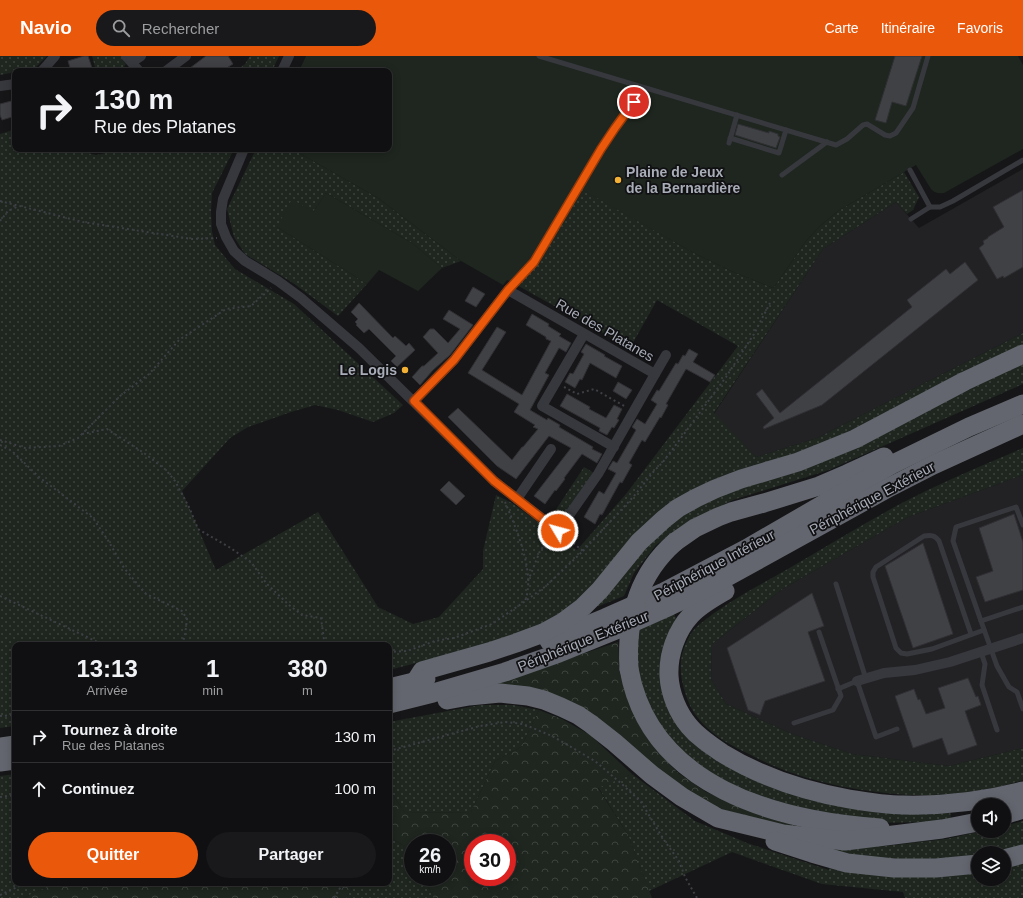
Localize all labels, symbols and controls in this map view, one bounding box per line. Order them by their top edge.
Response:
search box [96,10,376,46]
text: Navio [20,17,72,38]
icon: search [110,17,132,39]
text: Rechercher [142,20,219,37]
text: Carte [824,20,859,36]
text: Itinéraire [881,20,935,36]
text: Favoris [957,20,1003,36]
icon: right [28,84,80,136]
text: 130 m [94,84,173,115]
pin [617,85,651,119]
icon: arrive [623,91,645,113]
text: Rue des Platanes [94,117,236,137]
place label: Plaine de Jeux de la Bernardière [626,164,741,196]
marker: Plaine de Jeux de la Bernardière [613,175,623,185]
street label: Rue des Platanes [553,295,657,365]
place label: Le Logis [339,362,397,378]
marker: Le Logis [400,365,410,375]
street label: Périphérique Extérieur [807,458,938,538]
position arrow [537,510,579,552]
street label: Périphérique Intérieur [651,526,777,604]
street label: Périphérique Extérieur [515,607,651,675]
text: 13:13 [76,655,138,682]
text: 1 [206,655,219,682]
text: 380 [288,655,328,682]
text: Arrivée [86,683,128,698]
text: min [202,683,223,698]
text: m [302,683,313,698]
text: Tournez à droite [62,721,178,738]
icon: right [28,726,50,748]
text: 130 m [334,728,376,745]
text: Rue des Platanes [62,738,165,753]
icon: ahead [28,778,50,800]
text: Continuez [62,780,135,797]
text: 100 m [334,780,376,797]
map controls [971,798,1011,886]
button: sound [971,798,1011,838]
button: Quitter [28,832,198,878]
button: Partager [206,832,376,878]
speed limit sign: 30 [464,834,516,886]
text: 26 [419,844,441,866]
button: layers [971,846,1011,886]
text: km/h [419,864,441,875]

